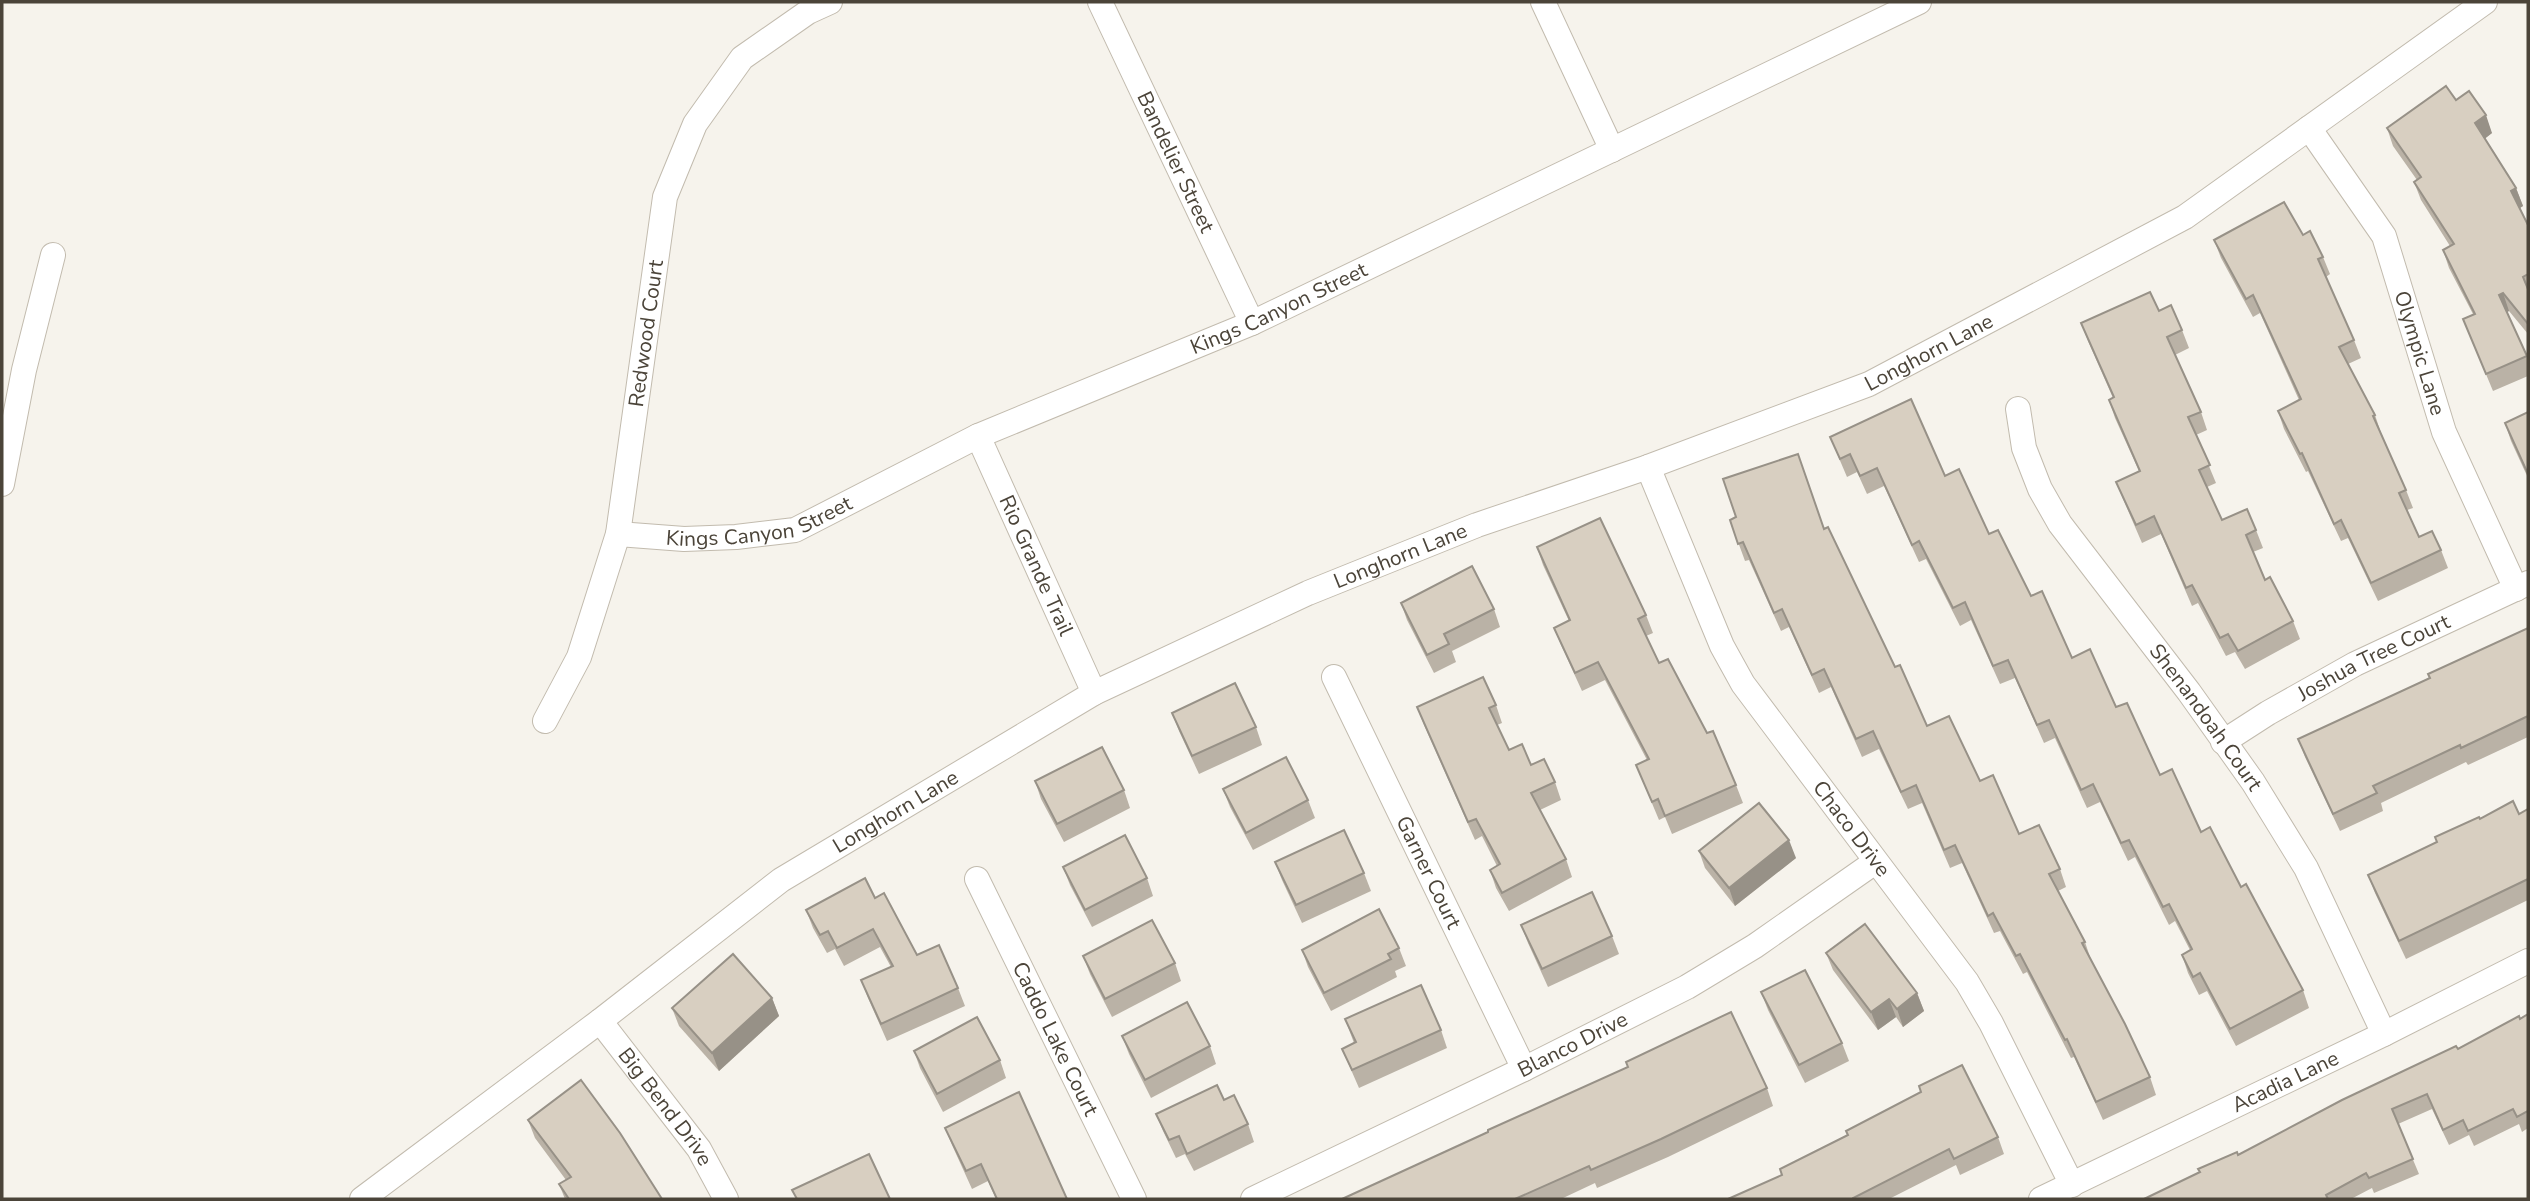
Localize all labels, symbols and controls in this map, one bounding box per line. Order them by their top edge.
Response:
street label: Bandelier Street [1130,87,1221,238]
street label: Kings Canyon Street [1186,255,1372,361]
street label: Redwood Court [622,258,670,409]
street label: Olympic Lane [2388,287,2452,419]
street label: Longhorn Lane [1860,307,1998,398]
street label: Kings Canyon Street [665,489,857,553]
street label: Rio Grande Trail [993,491,1081,641]
street label: Longhorn Lane [1330,516,1471,595]
street label: Joshua Tree Court [2291,607,2455,708]
street label: Shenandoah Court [2143,638,2269,797]
street label: Longhorn Lane [828,763,963,860]
street label: Chaco Drive [1806,775,1897,882]
street label: Garner Court [1389,811,1468,934]
street label: Caddo Lake Court [1006,957,1105,1121]
street label: Blanco Drive [1513,1005,1633,1084]
street label: Big Bend Drive [612,1042,719,1171]
street label: Acadia Lane [2227,1044,2343,1119]

